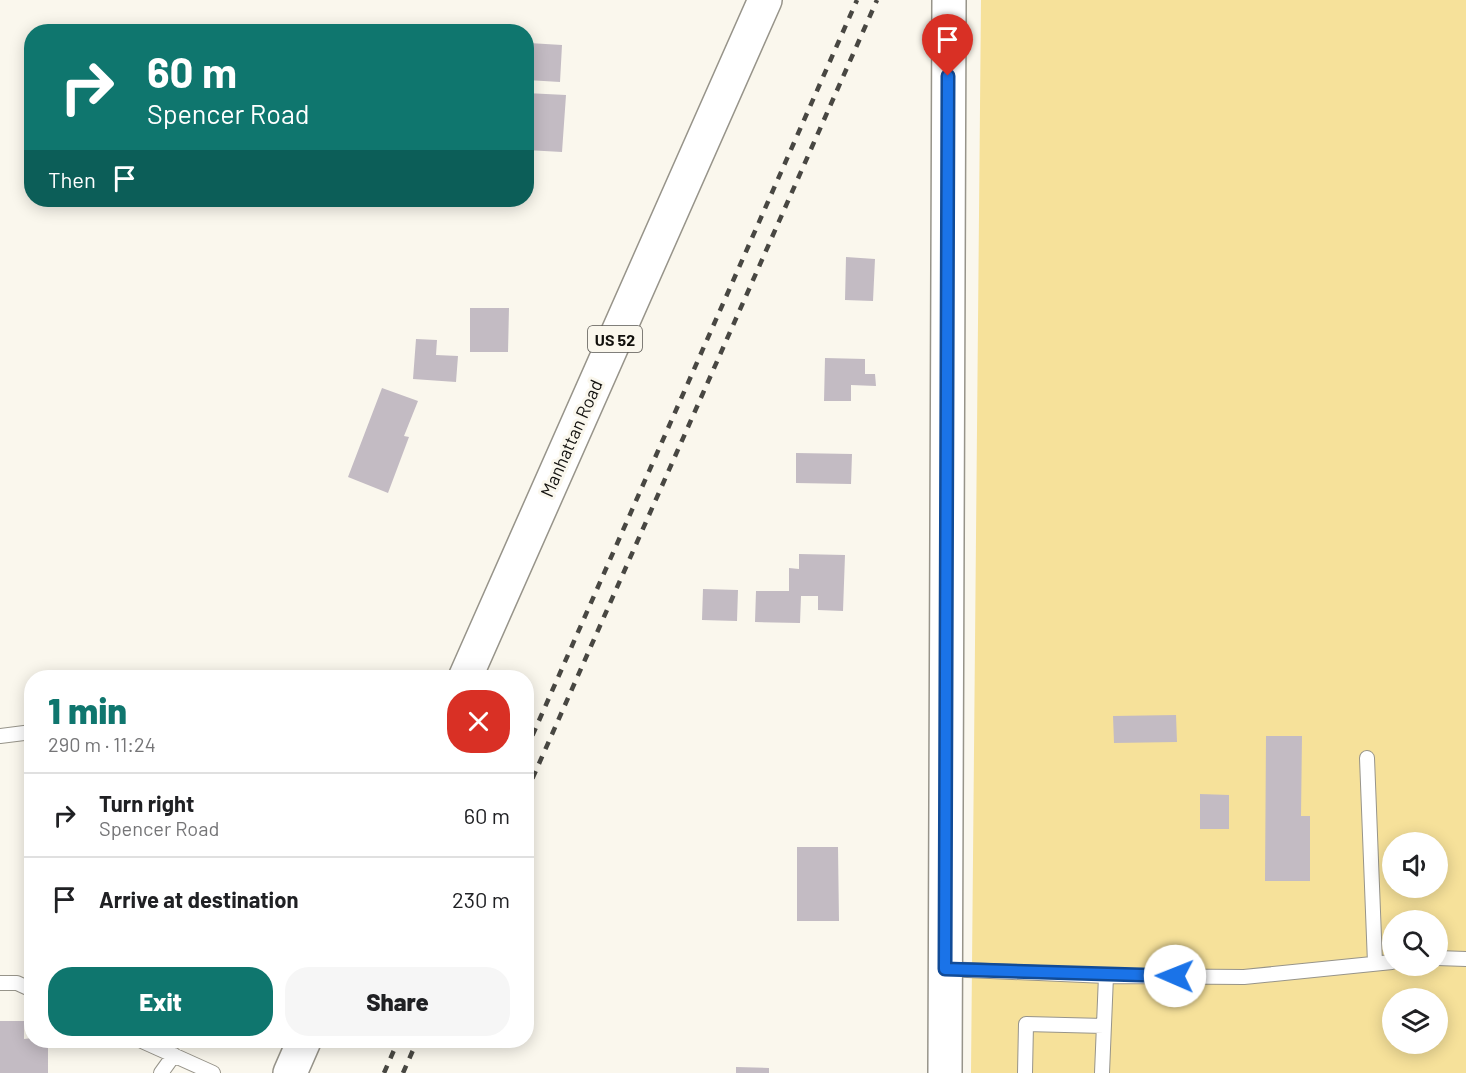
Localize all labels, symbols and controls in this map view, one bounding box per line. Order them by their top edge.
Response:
pin [922,14,973,76]
icon: arrive [931,23,964,56]
text: 60 m [147,46,237,96]
icon: right [48,48,126,126]
text: Spencer Road [147,97,310,129]
icon: arrive [108,162,141,195]
text: Then [48,166,96,192]
road number: US 52 [588,326,642,352]
street label: Manhattan Road [535,376,607,500]
text: 1 min [48,688,127,731]
button: close [447,690,510,753]
text: 290 m · 11:24 [48,732,156,756]
text: Turn right [99,790,194,816]
icon: right [48,799,81,832]
text: 60 m [464,802,510,828]
text: Spencer Road [99,816,219,840]
map controls [1382,832,1448,1054]
button: sound [1382,832,1448,898]
icon: arrive [48,883,81,916]
text: Arrive at destination [99,886,298,912]
text: 230 m [452,886,510,912]
button: search [1382,910,1448,976]
position arrow [1143,944,1207,1008]
button: Exit [48,967,273,1036]
button: Share [285,967,510,1036]
button: layers [1382,988,1448,1054]

